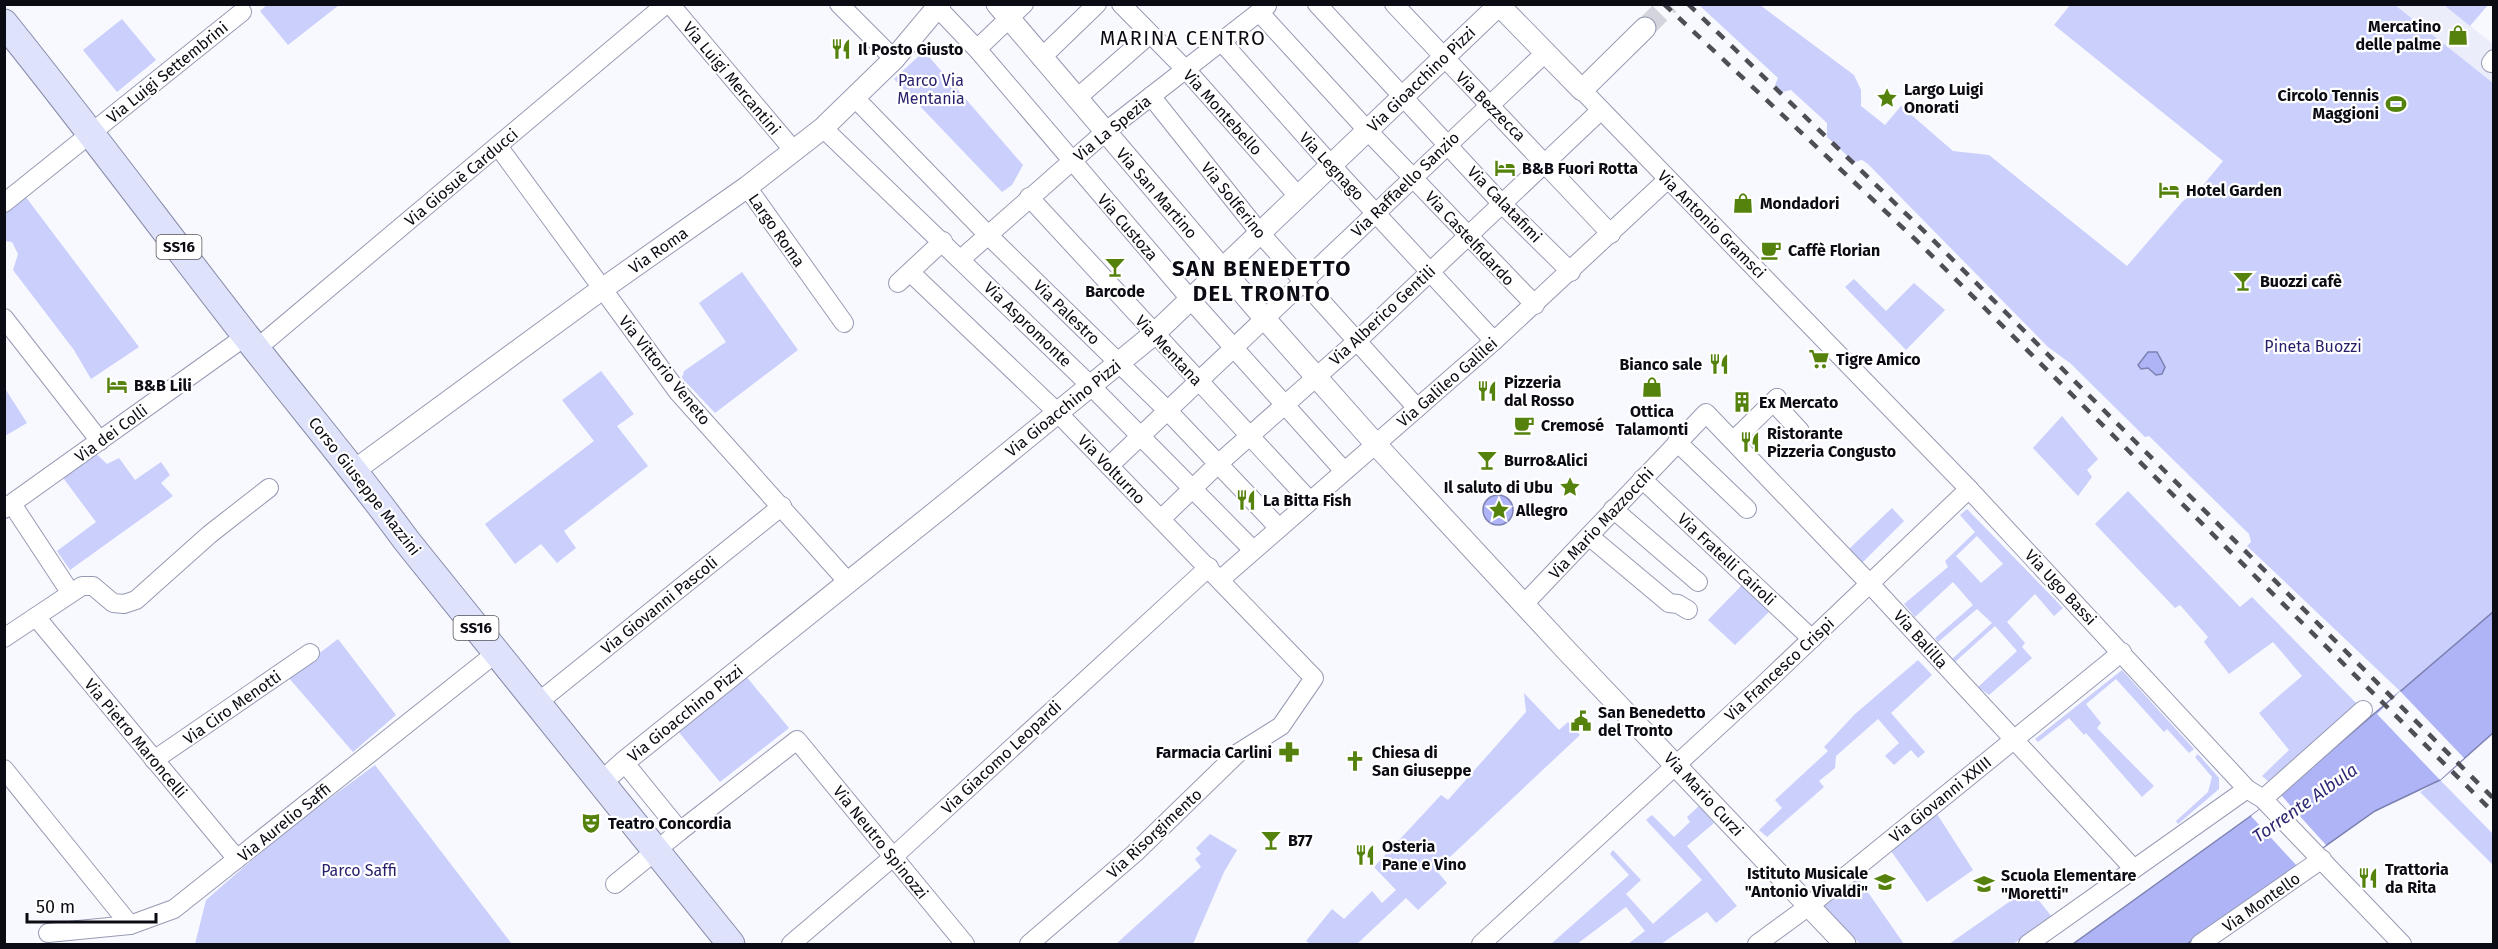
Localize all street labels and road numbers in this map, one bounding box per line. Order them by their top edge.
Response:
street label: Via Luigi Settembrini [103,18,232,127]
street label: Via Luigi Mercantini [679,18,784,139]
street label: Via Gioacchino Pizzi [1363,23,1479,136]
street label: Via Montebello [1179,66,1266,159]
street label: Via Bezzecca [1452,68,1529,145]
street label: Via La Spezia [1070,91,1155,165]
street label: Via Giosuè Carducci [401,125,522,230]
street label: Via Legnago [1295,128,1368,204]
street label: Via Raffaello Sanzio [1347,128,1463,241]
street label: Via San Martino [1112,144,1201,242]
street label: Via Solferino [1197,158,1270,242]
street label: Via Calatafimi [1463,162,1546,246]
street label: Via Antonio Gramsci [1654,166,1770,282]
street label: Via Castelfidardo [1421,187,1518,290]
street label: Largo Roma [744,190,809,271]
street label: Via Custoza [1094,190,1162,265]
street label: Via Roma [625,223,691,278]
road number: SS16 [156,235,201,259]
street label: Via Alberico Gentili [1326,261,1439,369]
street label: Via Palestro [1030,276,1104,349]
street label: Via Aspromonte [980,278,1075,371]
street label: Via Mentana [1131,311,1206,389]
street label: Via Vittorio Veneto [615,312,714,429]
street label: Via Galileo Galilei [1393,334,1501,431]
street label: Via Gioacchino Pizzi [1002,356,1125,461]
street label: Via dei Colli [71,401,151,466]
street label: Corso Giuseppe Mazzini [305,413,425,559]
street label: Via Volturno [1074,431,1149,508]
street label: Via Mario Mazzocchi [1545,464,1658,583]
street label: Via Fratelli Cairoli [1674,509,1779,609]
street label: Via Ugo Bassi [2021,546,2100,629]
street label: Via Giovanni Pascoli [597,553,721,658]
street label: Via Balilla [1890,606,1952,672]
street label: Via Francesco Crispi [1721,614,1838,725]
road number: SS16 [454,616,498,640]
street label: Via Gioacchino Pizzi [624,661,747,766]
street label: Via Ciro Menotti [180,667,285,748]
street label: Via Pietro Maroncelli [80,675,191,802]
street label: Via Giacomo Leopardi [937,697,1065,818]
street label: Via Mario Curzi [1660,749,1747,840]
street label: Via Giovanni XXIII [1886,753,1995,846]
street label: Via Aurelio Saffi [234,779,335,866]
street label: Via Neutro Spinozzi [829,782,932,903]
street label: Via Risorgimento [1103,785,1206,882]
street label: Via Montello [2219,869,2304,936]

